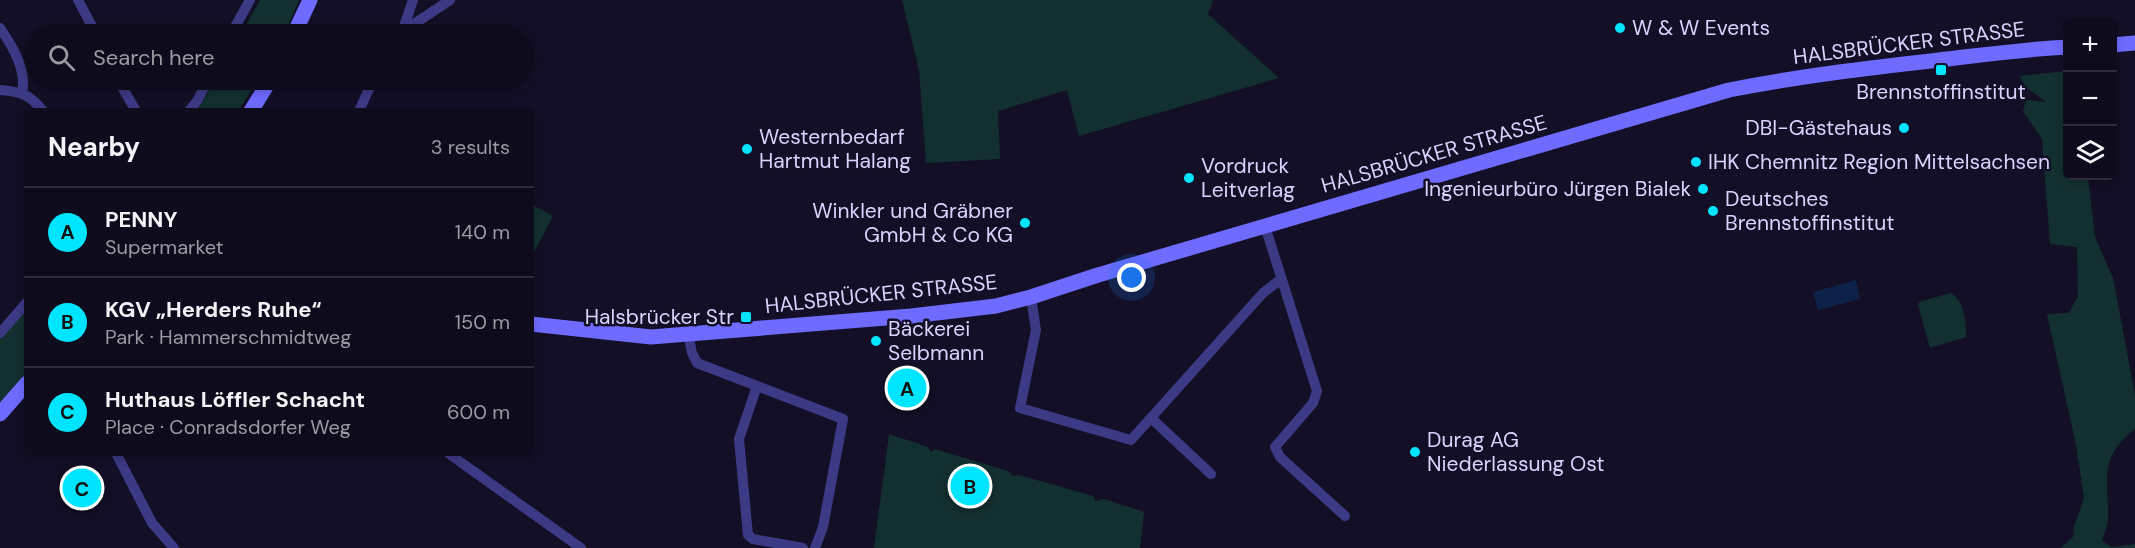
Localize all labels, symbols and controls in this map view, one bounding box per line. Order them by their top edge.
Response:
place label: W & W Events [1632,14,1770,42]
street label: HALSBRÜCKER STRASSE [1792,15,2026,71]
map controls [2063,18,2117,180]
button: + [2063,18,2117,72]
marker: W & W Events [1613,21,1627,35]
search box [24,24,534,90]
icon: search [45,41,78,74]
text: Search here [93,43,214,72]
marker: Brennstoffinstitut [1934,63,1948,77]
button: − [2063,72,2117,126]
place label: Brennstoffinstitut [1856,78,2026,106]
street label: HALSBRÜCKER STRASSE [1318,108,1550,200]
place label: DBI-Gästehaus [1745,114,1892,142]
marker: DBI-Gästehaus [1897,121,1911,135]
place label: Westernbedarf Hartmut Halang [759,123,911,175]
button: layers [2063,126,2117,180]
text: Nearby [48,130,140,164]
text: 3 results [431,134,510,160]
marker: Westernbedarf Hartmut Halang [740,142,754,156]
place label: IHK Chemnitz Region Mittelsachsen [1708,148,2050,176]
place label: Vordruck Leitverlag [1201,152,1295,204]
marker: IHK Chemnitz Region Mittelsachsen [1689,155,1703,169]
marker: Vordruck Leitverlag [1182,171,1196,185]
place label: Ingenieurbüro Jürgen Bialek [1424,175,1691,203]
marker: Ingenieurbüro Jürgen Bialek [1696,182,1710,196]
place label: Deutsches Brennstoffinstitut [1725,185,1894,237]
place label: Winkler und Gräbner GmbH & Co KG [812,197,1013,249]
marker: Deutsches Brennstoffinstitut [1706,204,1720,218]
text: PENNY [105,205,177,234]
marker: Winkler und Gräbner GmbH & Co KG [1018,216,1032,230]
text: A [60,219,75,245]
text: 140 m [455,219,510,245]
text: Supermarket [105,234,224,260]
your location [1117,263,1146,292]
street label: HALSBRÜCKER STRASSE [764,268,998,320]
text: KGV „Herders Ruhe“ [105,295,322,324]
place label: Halsbrücker Str [585,303,734,331]
text: B [61,309,74,335]
text: 150 m [455,309,510,335]
marker: Halsbrücker Str [739,310,753,324]
place label: Bäckerei Selbmann [888,315,984,367]
text: Park · Hammerschmidtweg [105,324,351,350]
marker: Bäckerei Selbmann [869,334,883,348]
pin: A [888,366,926,410]
text: Huthaus Löffler Schacht [105,385,365,414]
text: C [60,399,75,425]
text: 600 m [447,399,510,425]
text: Place · Conradsdorfer Weg [105,414,351,440]
place label: Durag AG Niederlassung Ost [1427,426,1605,478]
marker: Durag AG Niederlassung Ost [1408,445,1422,459]
pin: B [950,464,990,508]
pin: C [62,466,101,510]

